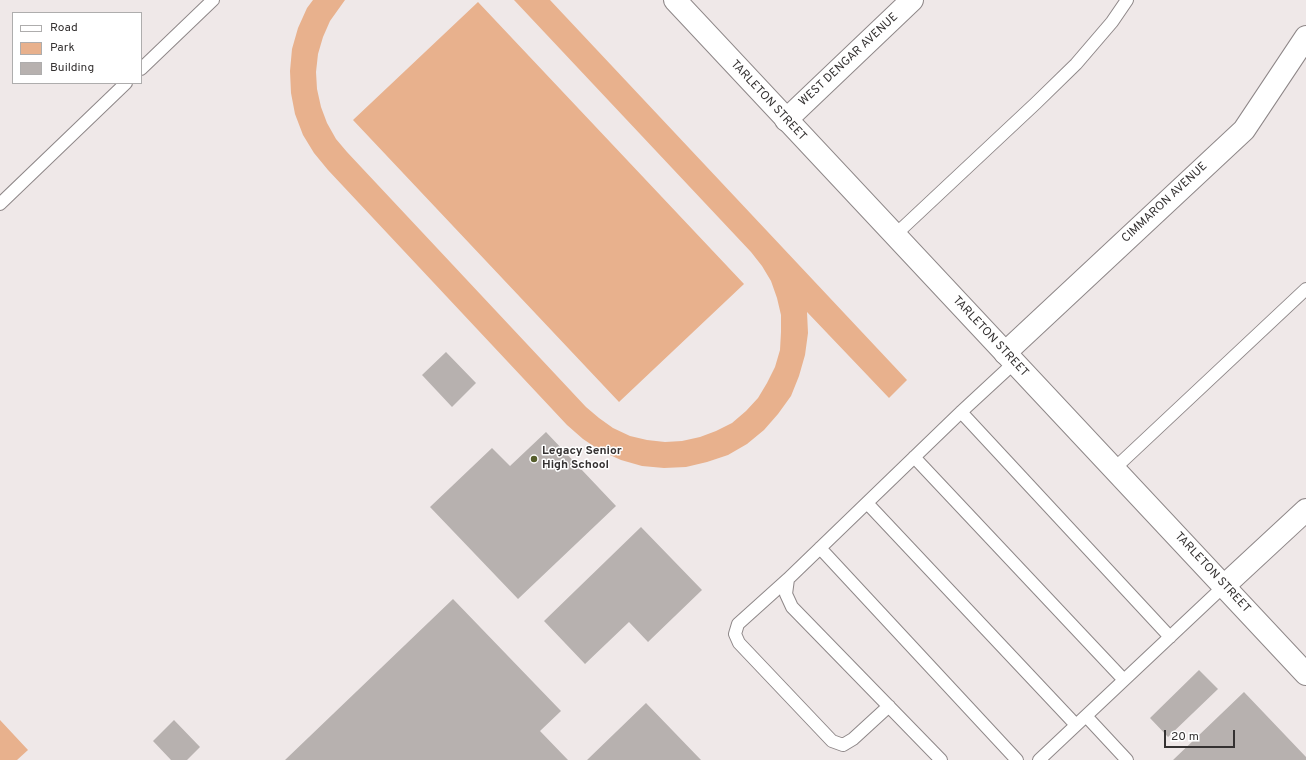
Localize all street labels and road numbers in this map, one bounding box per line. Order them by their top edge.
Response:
street label: WEST DENGAR AVENUE [797,10,901,110]
street label: TARLETON STREET [727,58,809,144]
street label: CIMMARON AVENUE [1119,160,1211,246]
street label: TARLETON STREET [949,294,1031,380]
street label: TARLETON STREET [1171,530,1253,616]

